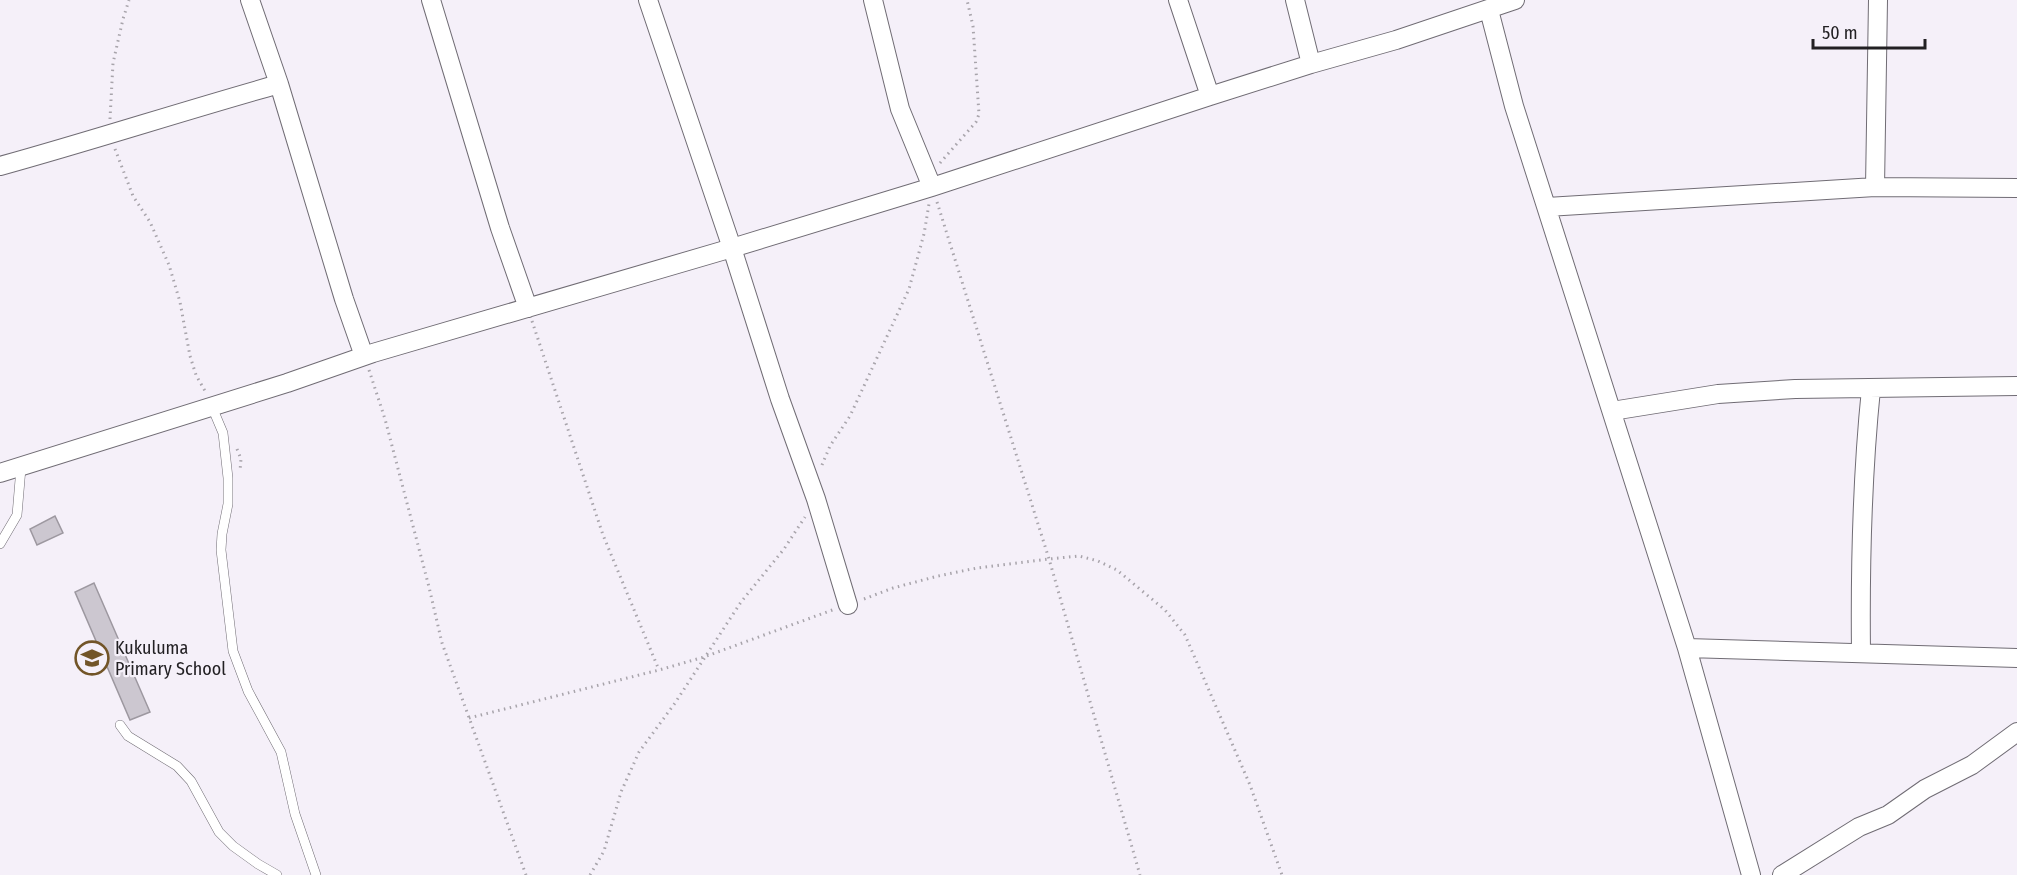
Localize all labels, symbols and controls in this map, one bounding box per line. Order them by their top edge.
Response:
scale bar [1813,12,1926,50]
text: 50 m [1822,22,1858,44]
place label: Kukuluma Primary School [115,637,226,680]
school or university icon: Kukuluma Primary School [74,640,110,676]

